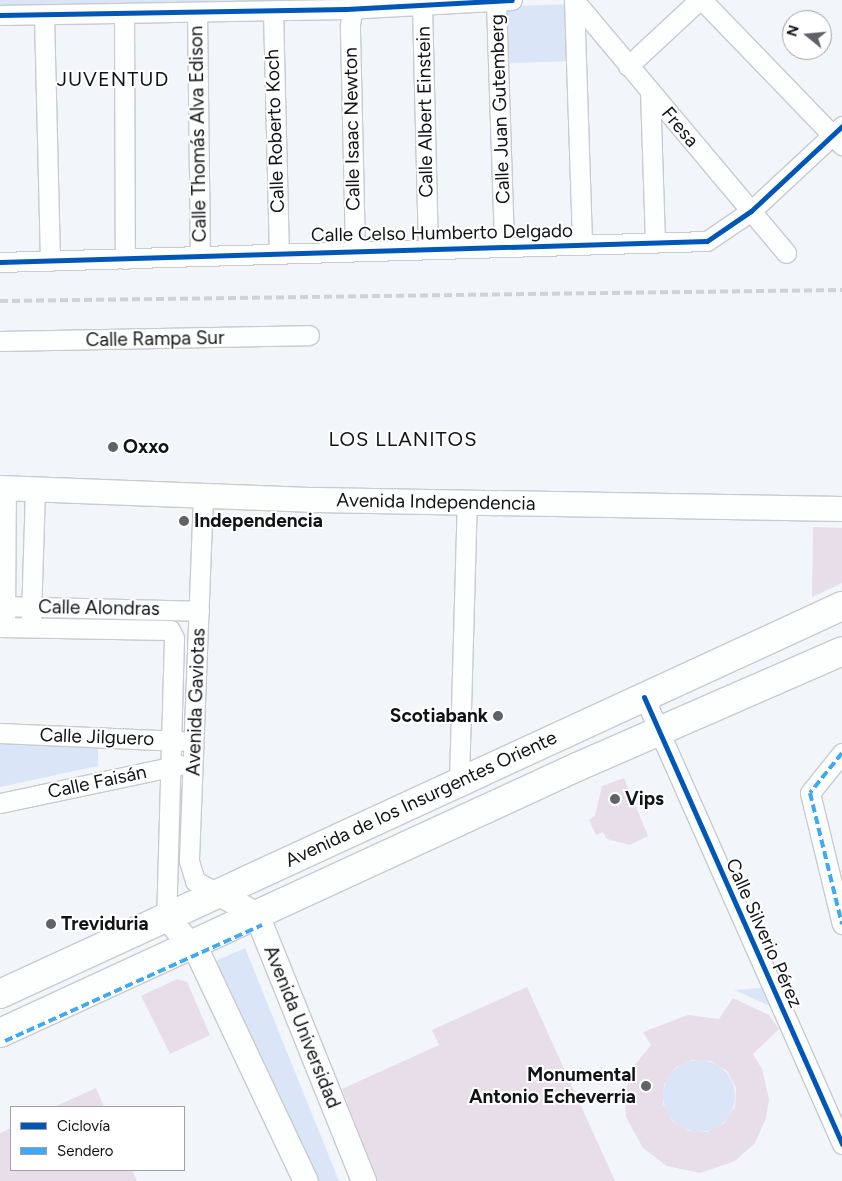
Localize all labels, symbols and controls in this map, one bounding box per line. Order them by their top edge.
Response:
north arrow [782,10,832,60]
street label: Calle Juan Gutemberg [485,14,515,204]
text: N [783,23,803,38]
street label: Calle Thomás Alva Edison [185,25,211,243]
street label: Calle Albert Einstein [412,26,438,198]
street label: Calle Isaac Newton [339,47,365,211]
street label: Calle Roberto Koch [261,49,289,213]
district label: JUVENTUD [56,67,170,91]
street label: Fresa [657,102,703,152]
street label: Calle Celso Humberto Delgado [311,219,573,247]
street label: Calle Rampa Sur [85,326,225,352]
district label: LOS LLANITOS [327,427,479,451]
place label: Oxxo [123,436,169,458]
marker: Oxxo [107,441,119,453]
street label: Avenida Independencia [336,489,536,515]
place label: Independencia [194,510,323,532]
marker: Independencia [178,515,190,527]
street label: Calle Alondras [38,596,160,620]
street label: Avenida Gaviotas [182,628,210,776]
place label: Scotiabank [390,705,488,727]
marker: Scotiabank [492,710,504,722]
street label: Calle Jilguero [39,724,155,750]
street label: Avenida de los Insurgentes Oriente [282,726,560,872]
street label: Calle Faisán [46,760,148,804]
place label: Vips [625,788,664,810]
marker: Vips [609,793,621,805]
street label: Calle Silverio Pérez [721,855,807,1011]
place label: Treviduria [61,913,149,935]
marker: Treviduria [45,918,57,930]
street label: Avenida Universidad [259,942,345,1112]
place label: Monumental Antonio Echeverria [469,1064,636,1108]
marker: Monumental Antonio Echeverria [640,1080,652,1092]
legend [10,1106,185,1171]
text: Ciclovía [57,1117,110,1135]
text: Sendero [57,1142,114,1160]

